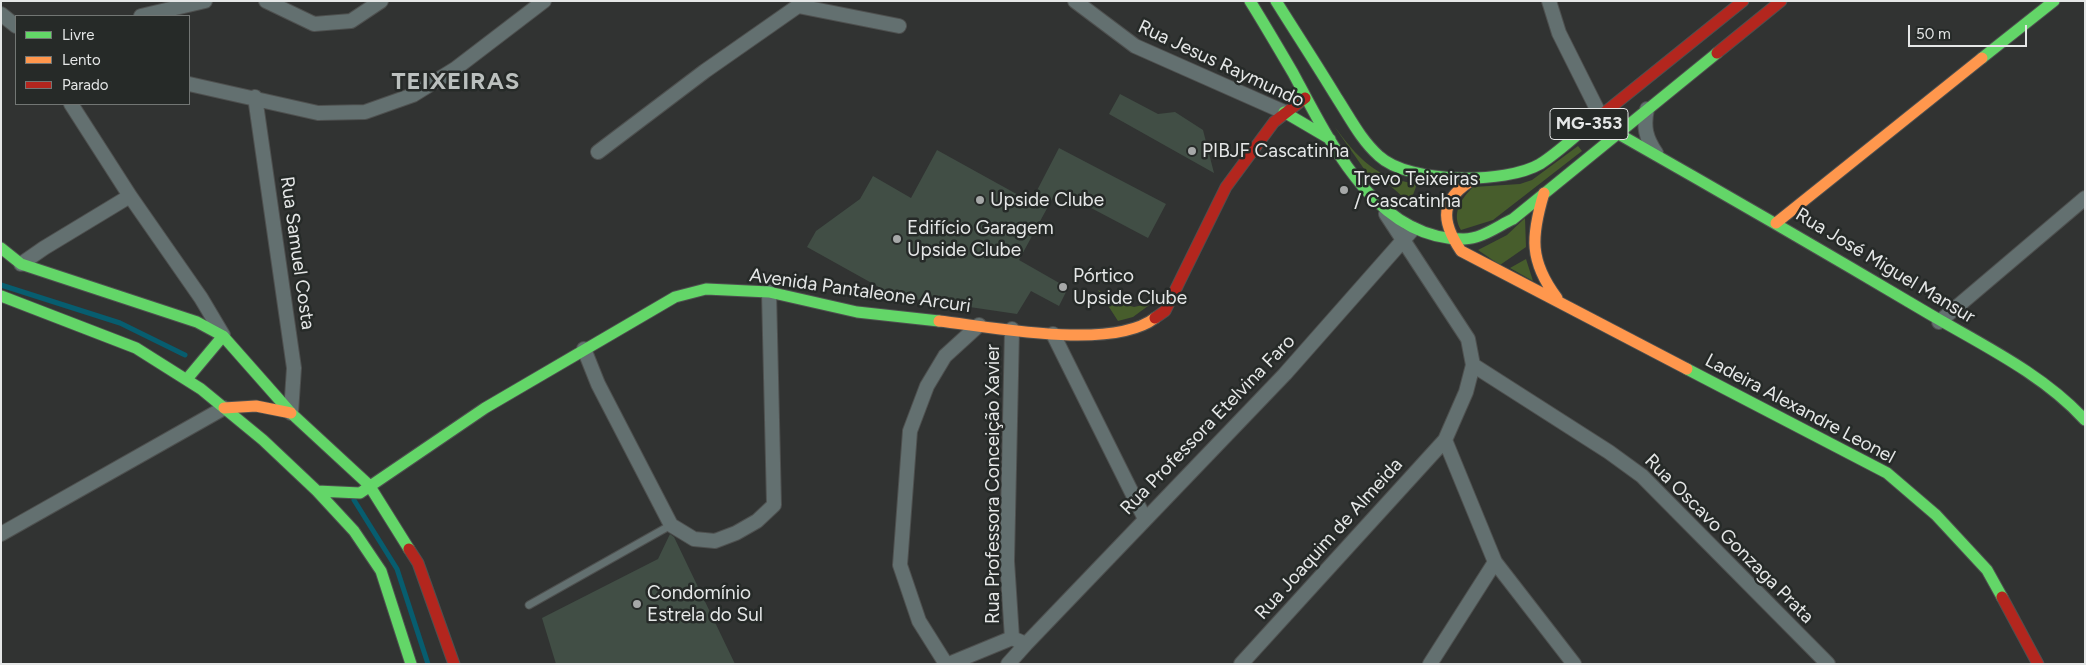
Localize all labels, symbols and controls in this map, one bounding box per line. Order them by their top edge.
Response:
legend [15,15,190,105]
street label: Rua Jesus Raymundo [1134,15,1308,113]
scale bar [1911,15,2030,47]
text: 50 m [1916,25,1951,43]
text: Livre [62,26,94,44]
text: Lento [62,51,101,69]
district label: TEIXEIRAS [390,68,522,96]
text: Parado [62,76,108,94]
road number: MG-353 [1550,108,1628,140]
place label: PIBJF Cascatinha [1202,140,1349,162]
marker: PIBJF Cascatinha [1186,145,1198,157]
place label: Trevo Teixeiras / Cascatinha [1354,168,1478,212]
street label: Rua Samuel Costa [275,175,319,331]
marker: Trevo Teixeiras / Cascatinha [1338,184,1350,196]
place label: Upside Clube [990,189,1104,211]
marker: Upside Clube [974,194,986,206]
street label: Rua José Miguel Mansur [1791,203,1979,329]
place label: Edifício Garagem Upside Clube [907,217,1054,261]
marker: Edifício Garagem Upside Clube [891,233,903,245]
street label: Avenida Pantaleone Arcuri [748,264,972,318]
place label: Pórtico Upside Clube [1073,265,1187,309]
marker: Pórtico Upside Clube [1057,281,1069,293]
street label: Rua Professora Etelvina Faro [1116,330,1300,520]
street label: Rua Professora Conceição Xavier [982,344,1004,624]
street label: Ladeira Alexandre Leonel [1701,349,1899,469]
street label: Rua Oscavo Gonzaga Prata [1640,450,1818,628]
street label: Rua Joaquim de Almeida [1251,454,1407,624]
place label: Condomínio Estrela do Sul [647,582,763,626]
marker: Condomínio Estrela do Sul [631,598,643,610]

